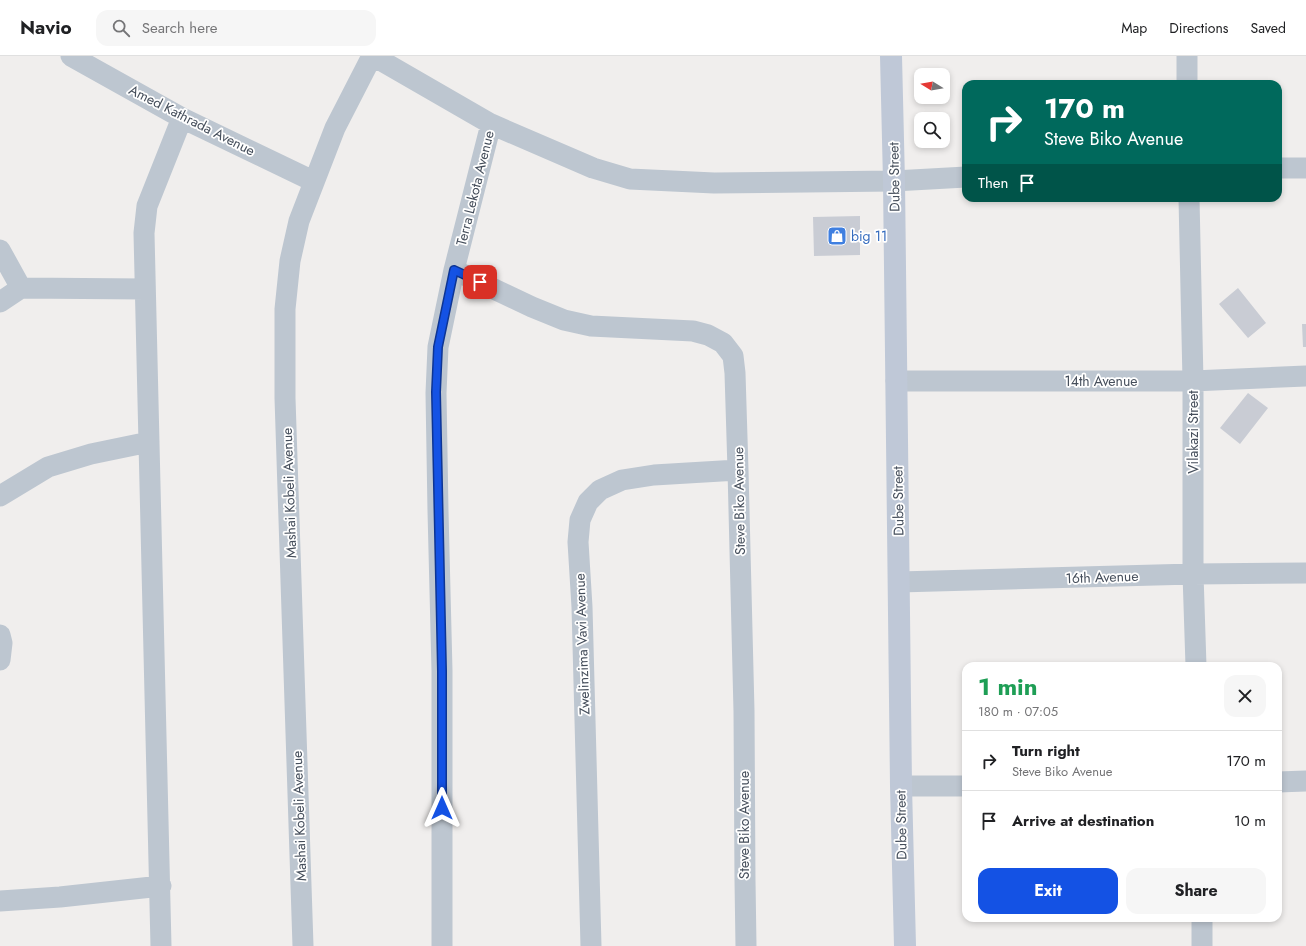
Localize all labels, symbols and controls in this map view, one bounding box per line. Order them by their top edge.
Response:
search box [96,10,376,46]
text: Navio [20,14,72,41]
icon: search [110,17,132,39]
text: Search here [142,17,218,39]
text: Map [1121,18,1147,38]
text: Directions [1169,18,1229,38]
text: Saved [1251,18,1286,38]
north arrow [914,68,950,104]
map controls [914,68,950,148]
street label: Amed Kathrada Avenue [126,80,258,160]
text: 170 m [1044,88,1125,129]
icon: right [978,96,1030,148]
button: search [914,112,950,148]
text: Steve Biko Avenue [1044,126,1183,152]
street label: Terra Lekota Avenue [451,128,499,248]
street label: Dube Street [883,141,905,212]
text: Then [978,172,1008,194]
icon: arrive [1016,172,1038,194]
shop icon: big 11 [826,225,848,247]
place label: big 11 [851,226,887,246]
pin [463,265,497,299]
icon: arrive [469,271,491,293]
street label: 14th Avenue [1065,371,1137,391]
street label: Vilakazi Street [1183,390,1203,474]
street label: Mashai Kobeli Avenue [277,427,301,559]
street label: Steve Biko Avenue [728,447,750,555]
street label: Dube Street [887,465,909,536]
street label: 16th Avenue [1065,566,1139,588]
street label: Zwelinzima Vavi Avenue [570,573,594,715]
text: 1 min [978,669,1038,704]
button: close [1224,675,1266,717]
text: 180 m · 07:05 [978,702,1058,721]
text: Turn right [1012,740,1080,762]
street label: Mashai Kobeli Avenue [287,750,311,882]
icon: right [978,750,1000,772]
text: 170 m [1226,750,1266,772]
text: Steve Biko Avenue [1012,762,1113,781]
street label: Steve Biko Avenue [734,771,754,879]
position arrow [421,787,463,829]
street label: Dube Street [890,789,912,860]
icon: arrive [978,810,1000,832]
text: Arrive at destination [1012,810,1154,832]
text: 10 m [1234,810,1266,832]
button: Exit [978,868,1118,914]
button: Share [1126,868,1266,914]

